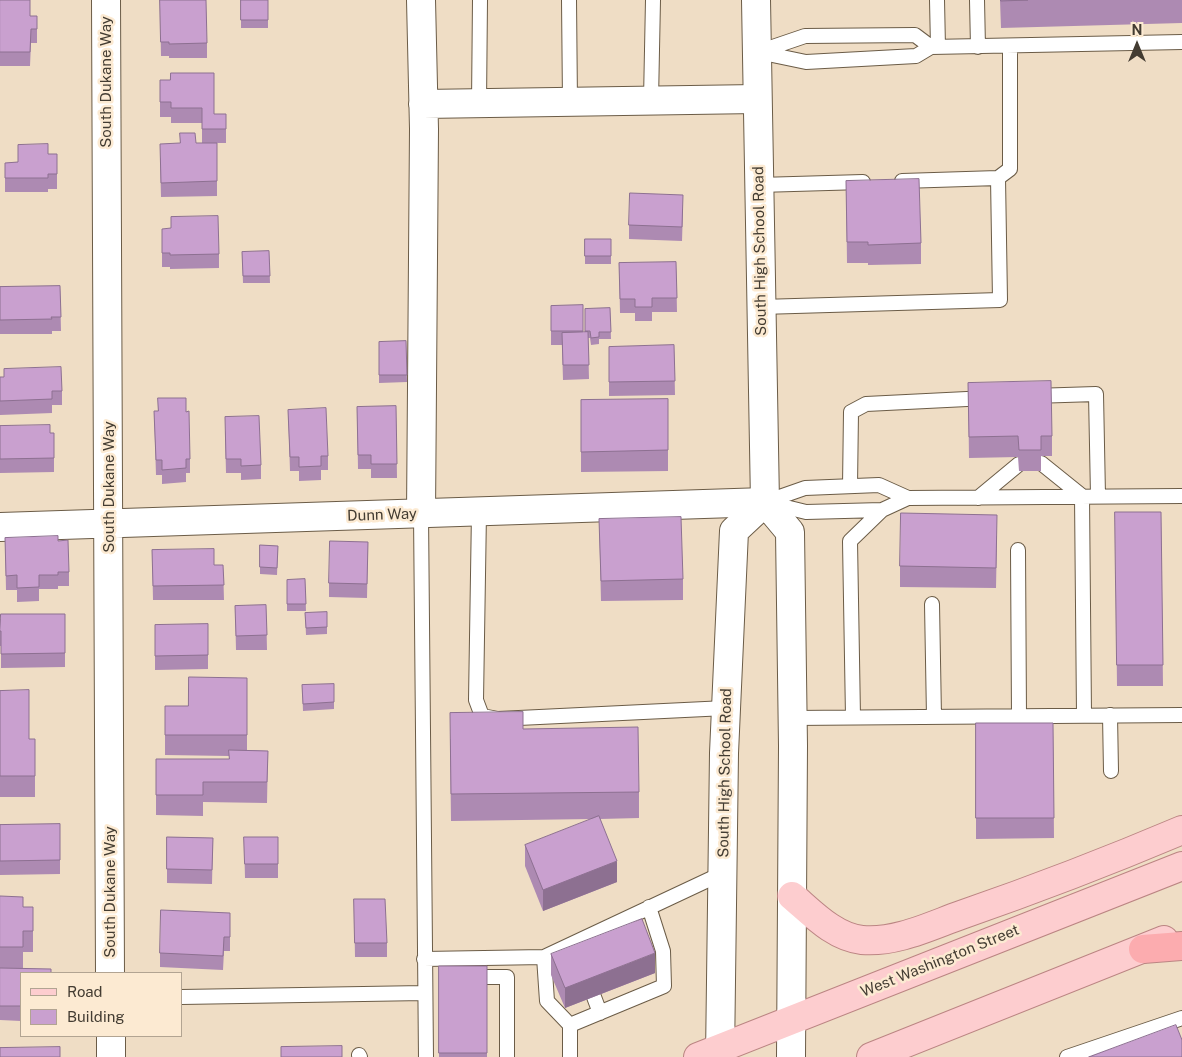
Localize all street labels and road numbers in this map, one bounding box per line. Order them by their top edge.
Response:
street label: South Dukane Way [97,16,115,148]
street label: South High School Road [750,166,770,336]
street label: South Dukane Way [100,421,118,553]
street label: Dunn Way [347,505,417,525]
street label: South High School Road [715,688,735,858]
street label: South Dukane Way [101,826,119,958]
street label: West Washington Street [858,921,1022,1001]

